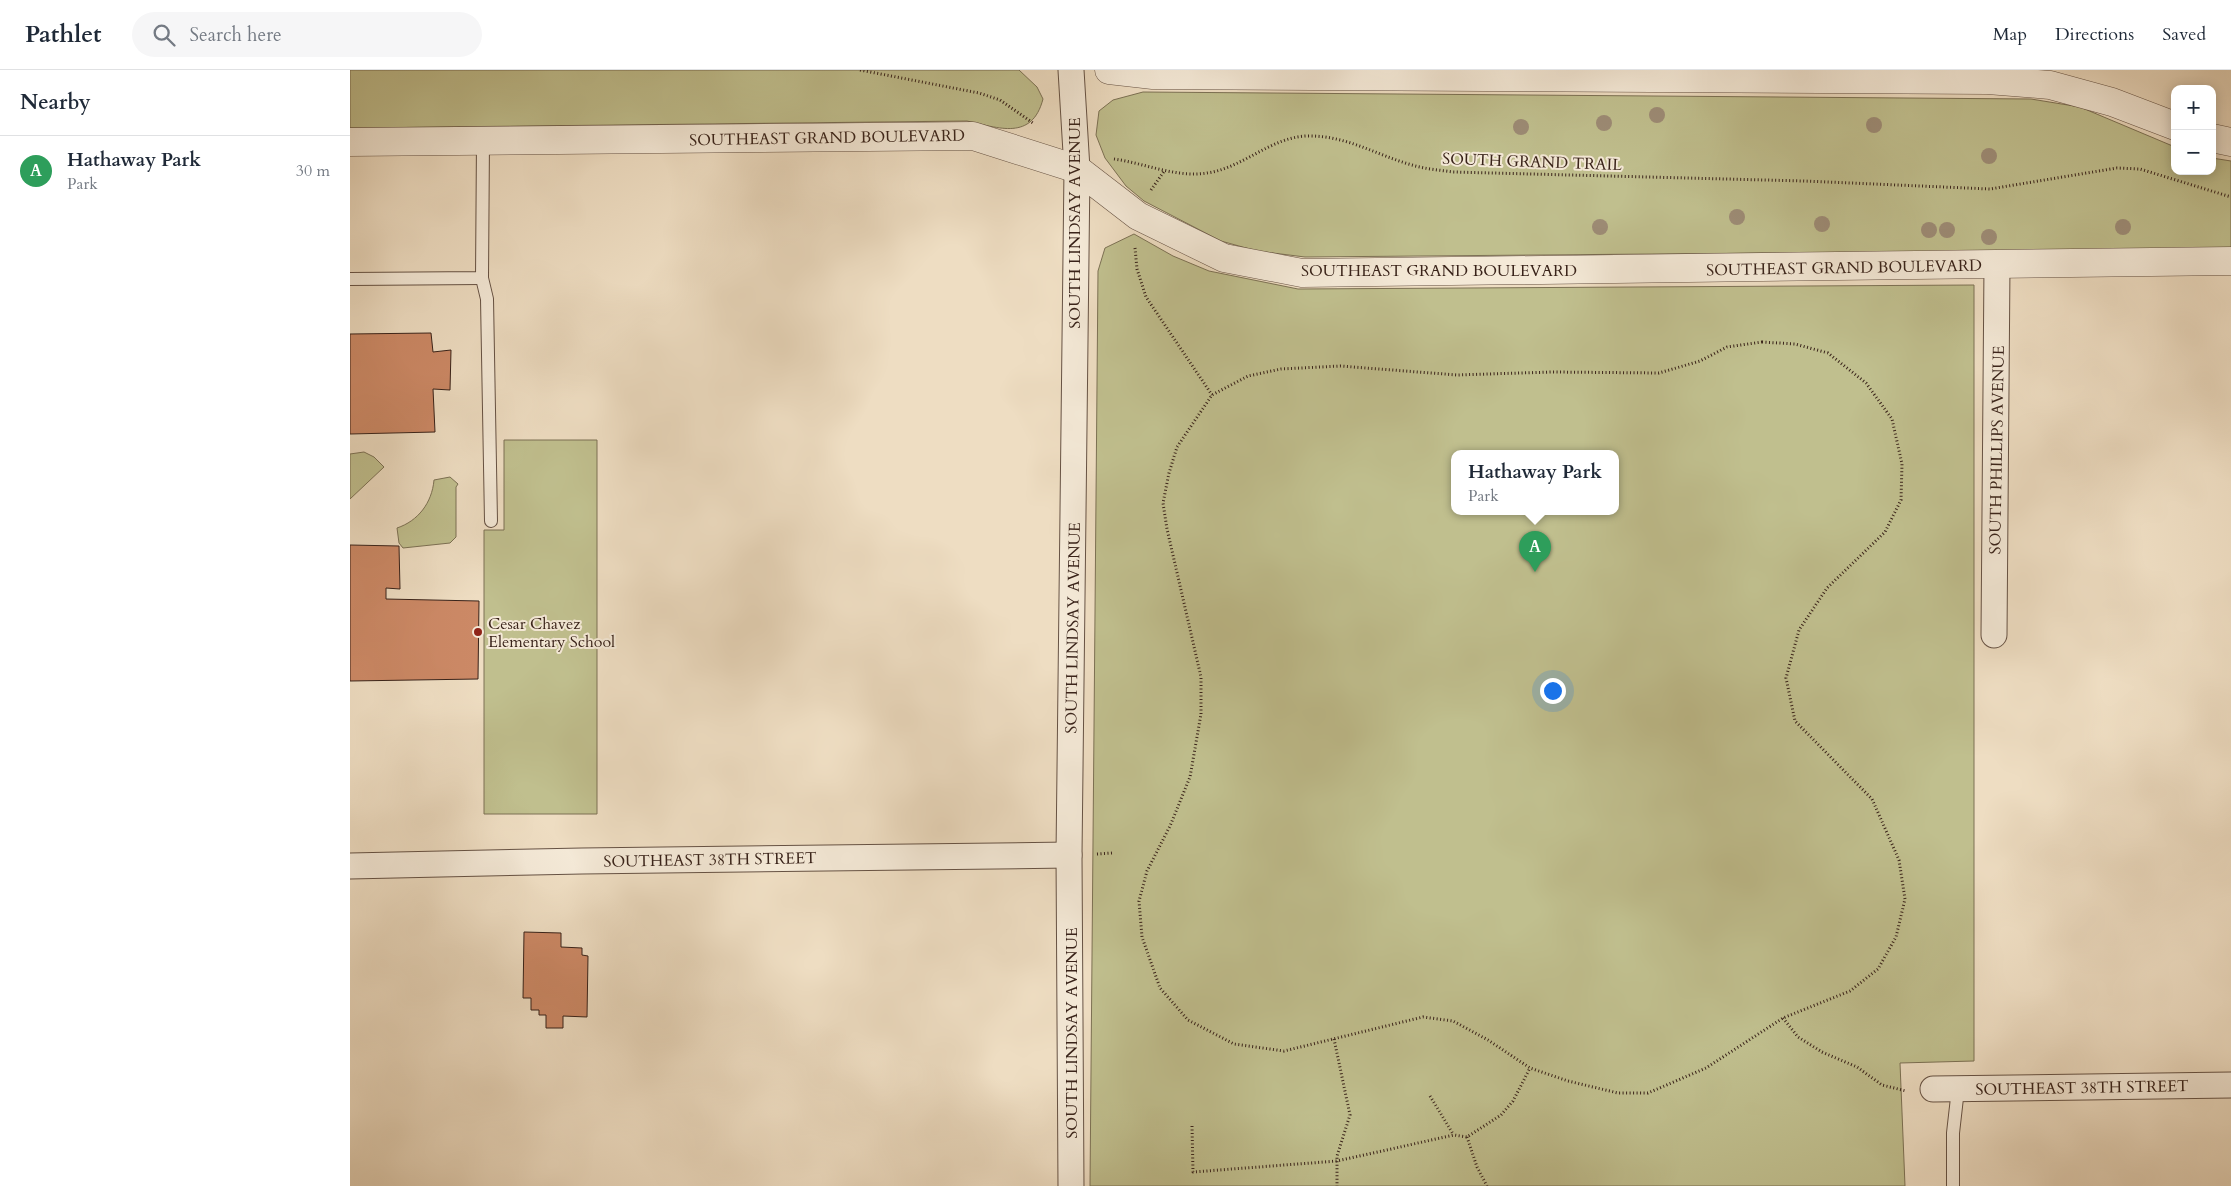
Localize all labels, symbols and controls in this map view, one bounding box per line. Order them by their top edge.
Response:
search box [132,12,482,57]
text: Pathlet [25,18,102,51]
icon: search [150,21,178,49]
text: Search here [190,22,282,48]
text: Map [1993,22,2027,47]
text: Directions [2055,22,2134,47]
text: Saved [2162,22,2206,47]
map controls [2171,85,2216,175]
button: + [2171,85,2216,130]
text: Nearby [20,88,91,117]
street label: SOUTH LINDSAY AVENUE [1064,117,1086,329]
street label: SOUTHEAST GRAND BOULEVARD [689,125,965,151]
button: − [2171,130,2216,175]
text: Hathaway Park [67,147,201,173]
street label: SOUTH GRAND TRAIL [1442,148,1622,176]
text: A [30,160,42,182]
text: 30 m [296,160,330,182]
text: Park [67,173,98,195]
street label: SOUTHEAST GRAND BOULEVARD [1706,255,1982,281]
street label: SOUTHEAST GRAND BOULEVARD [1301,260,1577,282]
street label: SOUTH PHILLIPS AVENUE [1984,345,2010,555]
popup [1451,450,1619,515]
text: Hathaway Park [1468,459,1602,485]
text: Park [1468,485,1499,507]
street label: SOUTH LINDSAY AVENUE [1060,522,1086,734]
pin: A [1519,531,1551,572]
place label: Cesar Chavez Elementary School [488,613,615,653]
marker: Cesar Chavez Elementary School [472,626,484,638]
your location [1540,678,1566,704]
street label: SOUTHEAST 38TH STREET [603,847,817,873]
street label: SOUTH LINDSAY AVENUE [1061,927,1083,1139]
street label: SOUTHEAST 38TH STREET [1975,1075,2189,1101]

